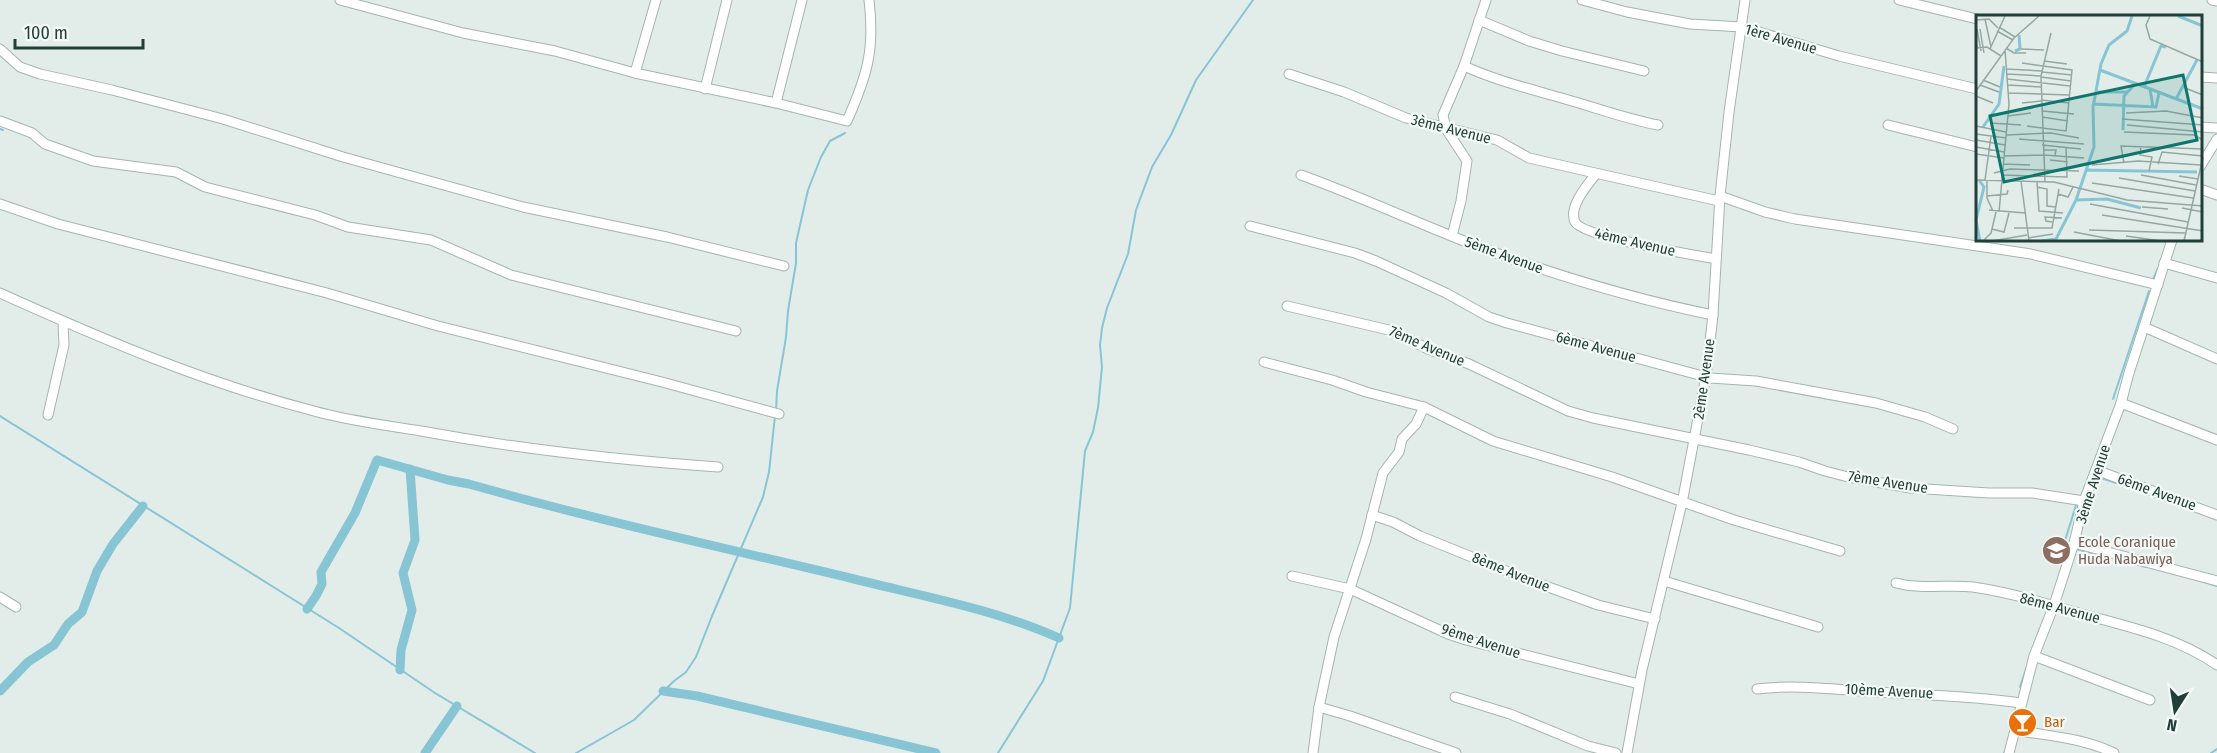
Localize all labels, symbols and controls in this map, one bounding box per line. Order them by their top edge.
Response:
scale bar [15,12,142,50]
inset map [1976,15,2202,242]
street label: 1ère Avenue [1743,20,1819,58]
text: 100 m [24,22,68,44]
street label: 3ème Avenue [1409,110,1493,148]
street label: 4ème Avenue [1593,224,1677,260]
street label: 5ème Avenue [1462,233,1546,277]
street label: 7ème Avenue [1386,322,1468,370]
street label: 6ème Avenue [1554,328,1638,366]
street label: 2ème Avenue [1689,338,1719,420]
street label: 3ème Avenue [2072,442,2114,526]
street label: 7ème Avenue [1847,467,1929,497]
street label: 6ème Avenue [2115,469,2199,515]
place label: Ecole Coranique Huda Nabawiya [2078,533,2176,568]
school or university icon: Ecole Coranique Huda Nabawiya [2041,535,2073,567]
street label: 8ème Avenue [1469,548,1553,596]
street label: 8ème Avenue [2018,589,2102,627]
street label: 9ème Avenue [1439,620,1523,662]
street label: 10ème Avenue [1844,680,1934,702]
north arrow [2145,681,2205,741]
bar icon: Bar [2007,706,2039,738]
place label: Bar [2044,713,2066,731]
text: N [2165,715,2179,735]

